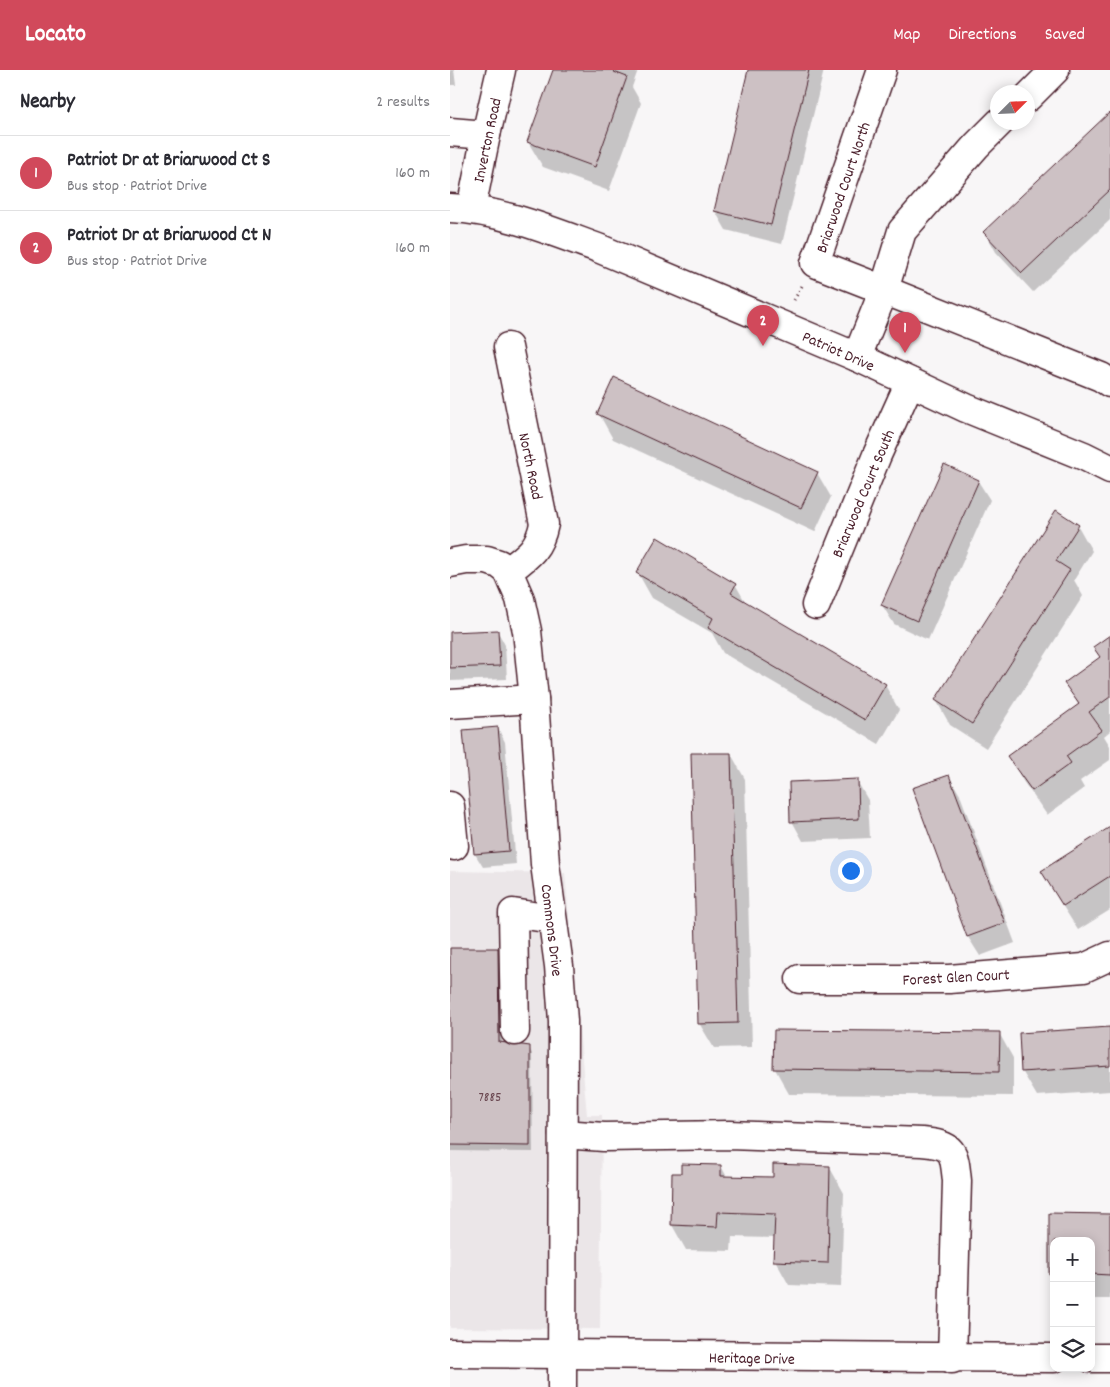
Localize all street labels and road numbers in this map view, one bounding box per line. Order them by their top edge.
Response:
street label: Inverton Road [468,96,509,185]
street label: Briarwood Court North [811,119,878,256]
street label: Patriot Drive [798,326,878,378]
street label: Briarwood Court South [827,426,902,562]
street label: North Road [511,431,548,502]
street label: Commons Drive [533,883,568,978]
street label: Forest Glen Court [902,964,1010,993]
street label: Heritage Drive [709,1347,795,1372]

